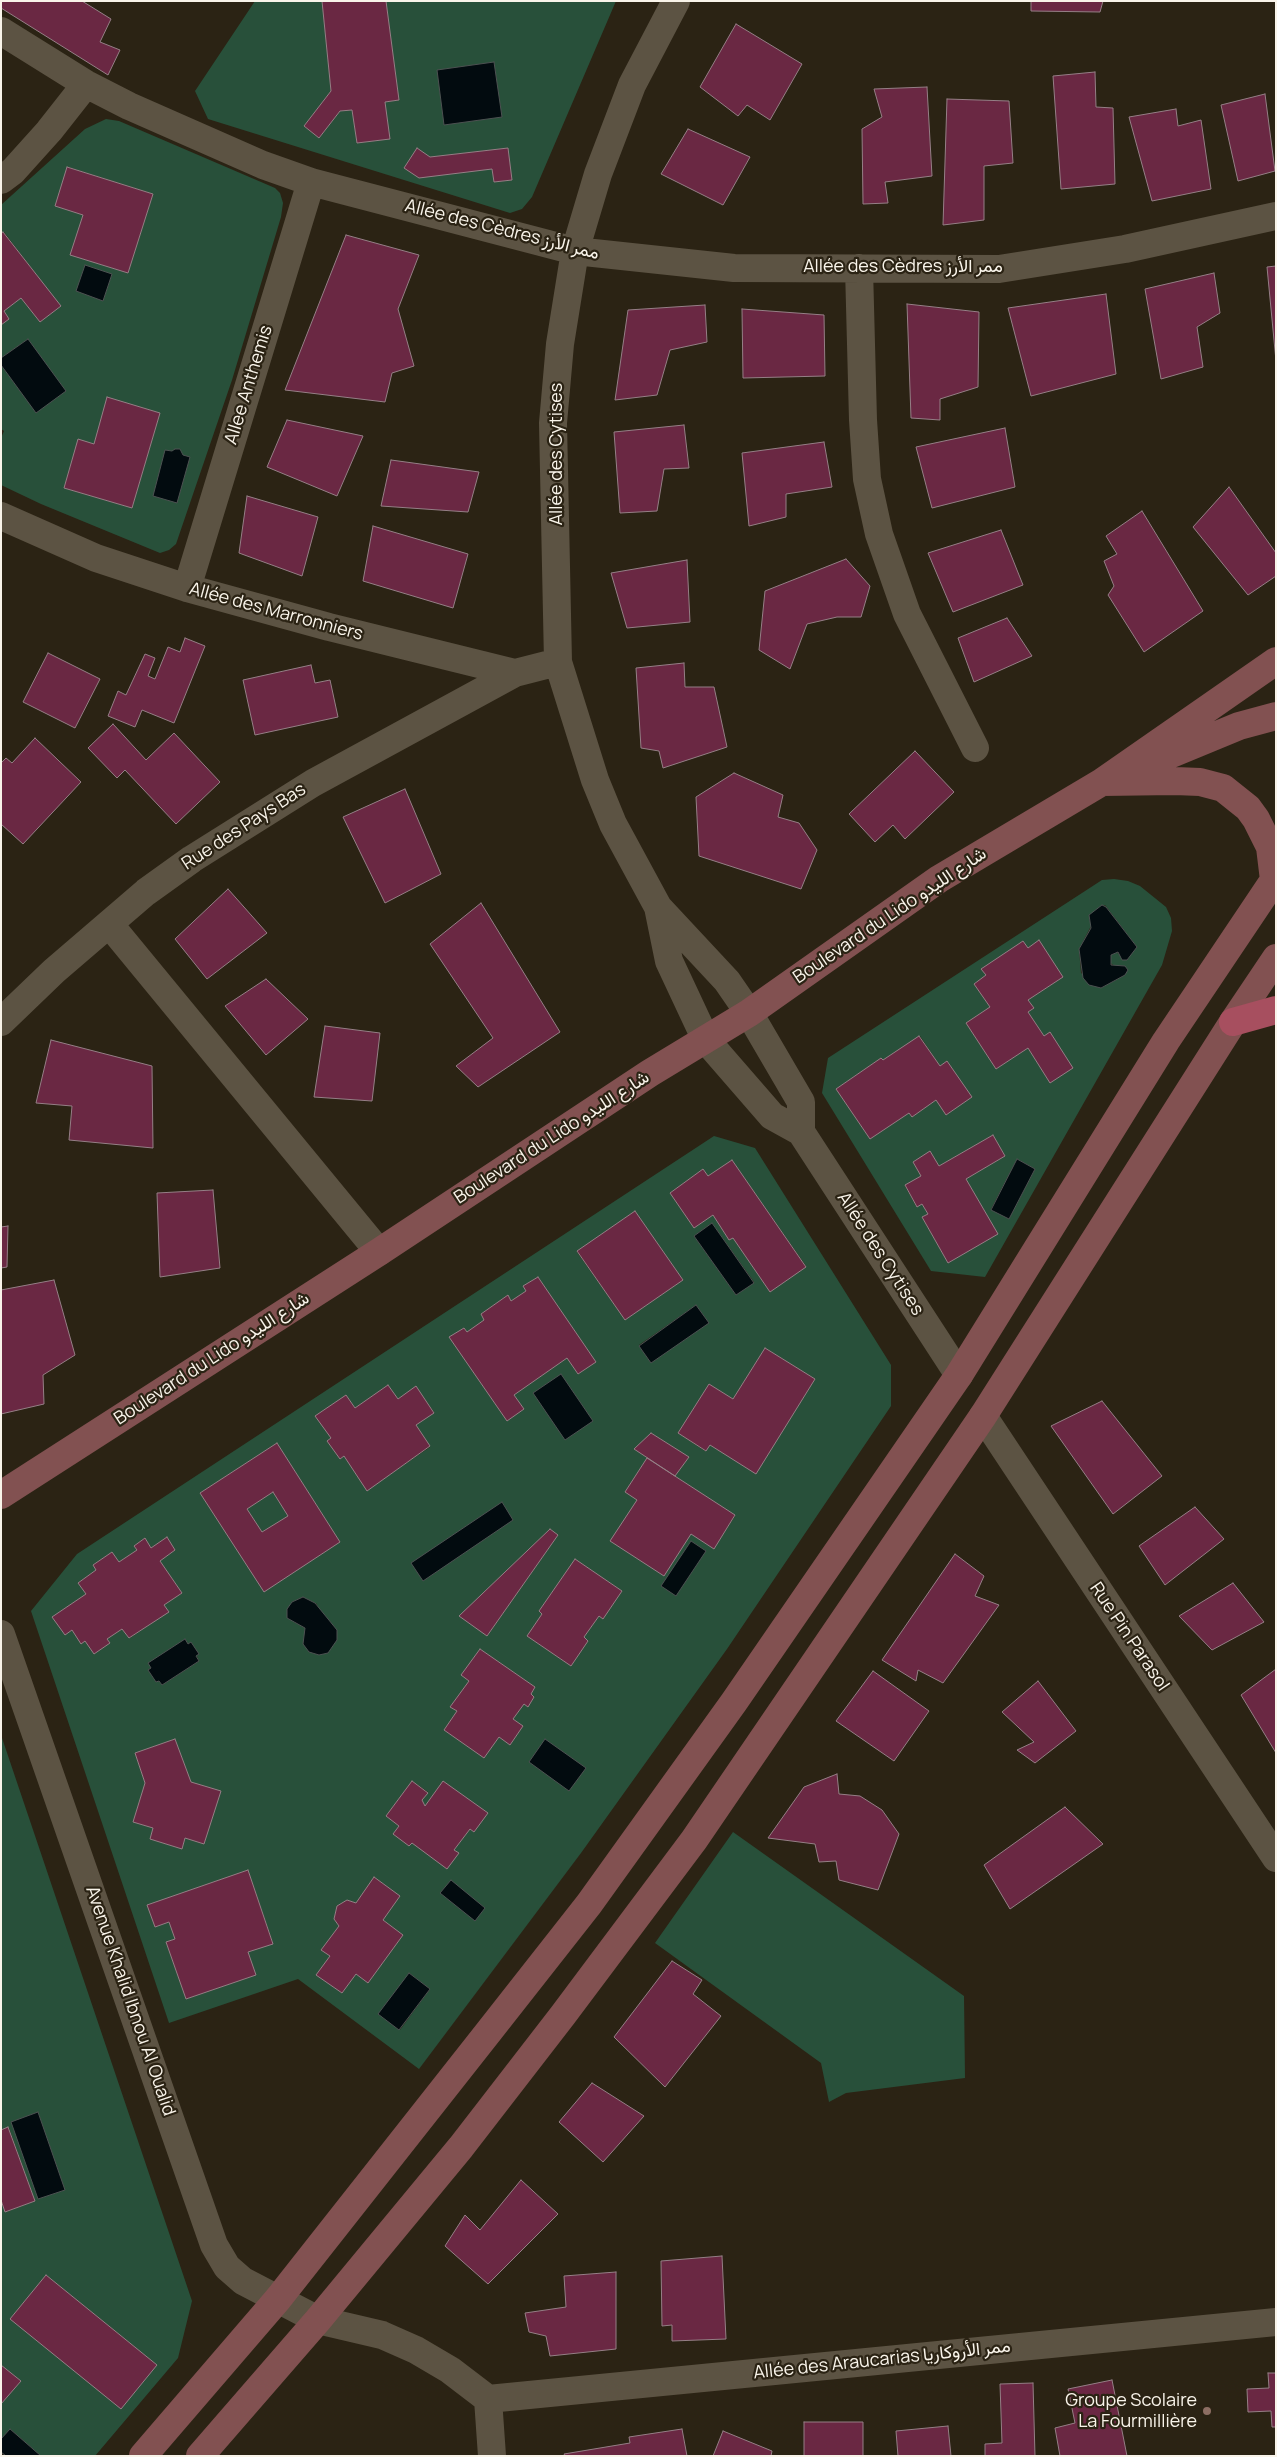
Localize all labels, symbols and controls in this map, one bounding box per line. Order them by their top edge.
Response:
street label: Allée des Cèdres ممر الأرز [403,195,601,265]
street label: Allée des Cèdres ممر الأرز [803,256,1003,278]
street label: Allee Anthemis [221,323,277,447]
street label: Allée des Cytises [546,383,568,525]
street label: Allée des Marronniers [187,578,365,646]
street label: Rue des Pays Bas [178,779,310,875]
street label: Boulevard du Lido شارع الليدو [789,843,991,989]
street label: Boulevard du Lido شارع الليدو [450,1067,654,1209]
street label: Allée des Cytises [832,1188,928,1320]
street label: Boulevard du Lido شارع الليدو [110,1288,314,1430]
street label: Rue Pin Parasol [1085,1579,1173,1695]
street label: Avenue Khalid Ibnou Al Oualid [80,1883,180,2119]
street label: Allée des Araucarias ممر الأروكاريا [752,2336,1012,2384]
place label: Groupe Scolaire La Fourmillière [1065,2390,1197,2432]
marker: Groupe Scolaire La Fourmillière [1201,2405,1213,2417]

